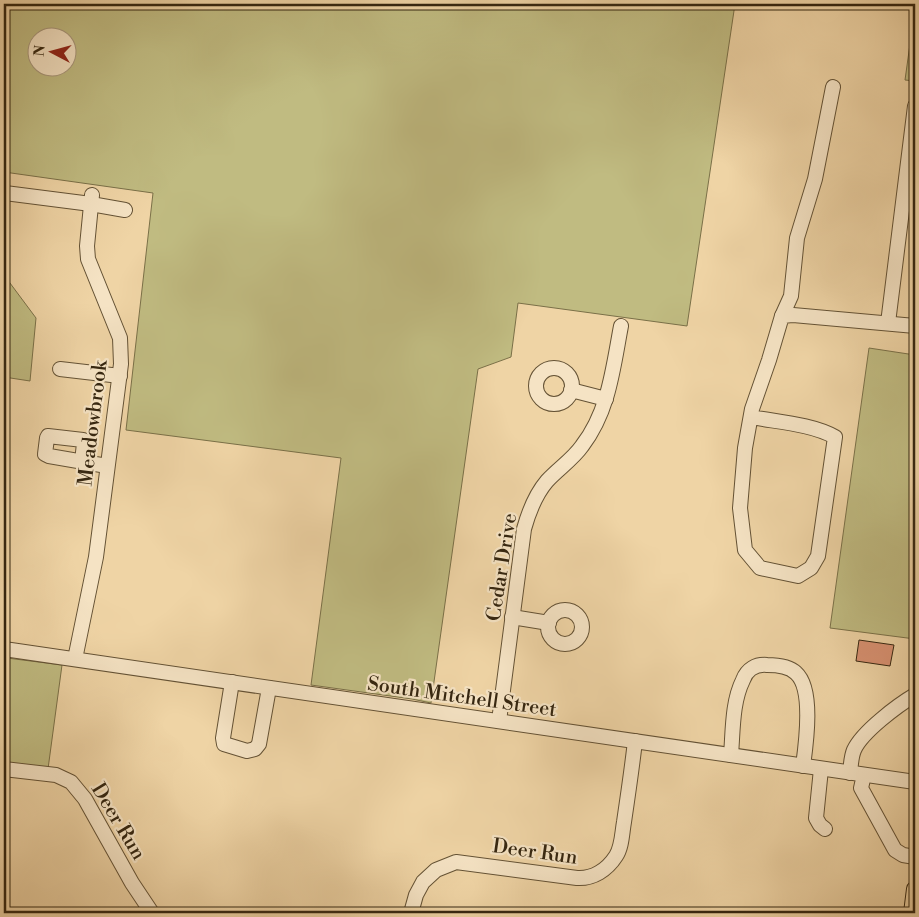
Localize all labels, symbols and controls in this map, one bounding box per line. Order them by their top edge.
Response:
north arrow [28,28,78,78]
text: N [31,44,50,57]
street label: Meadowbrook [73,357,114,488]
street label: Cedar Drive [482,511,523,623]
street label: South Mitchell Street [366,672,558,723]
street label: Deer Run [85,779,151,865]
street label: Deer Run [491,834,579,871]

